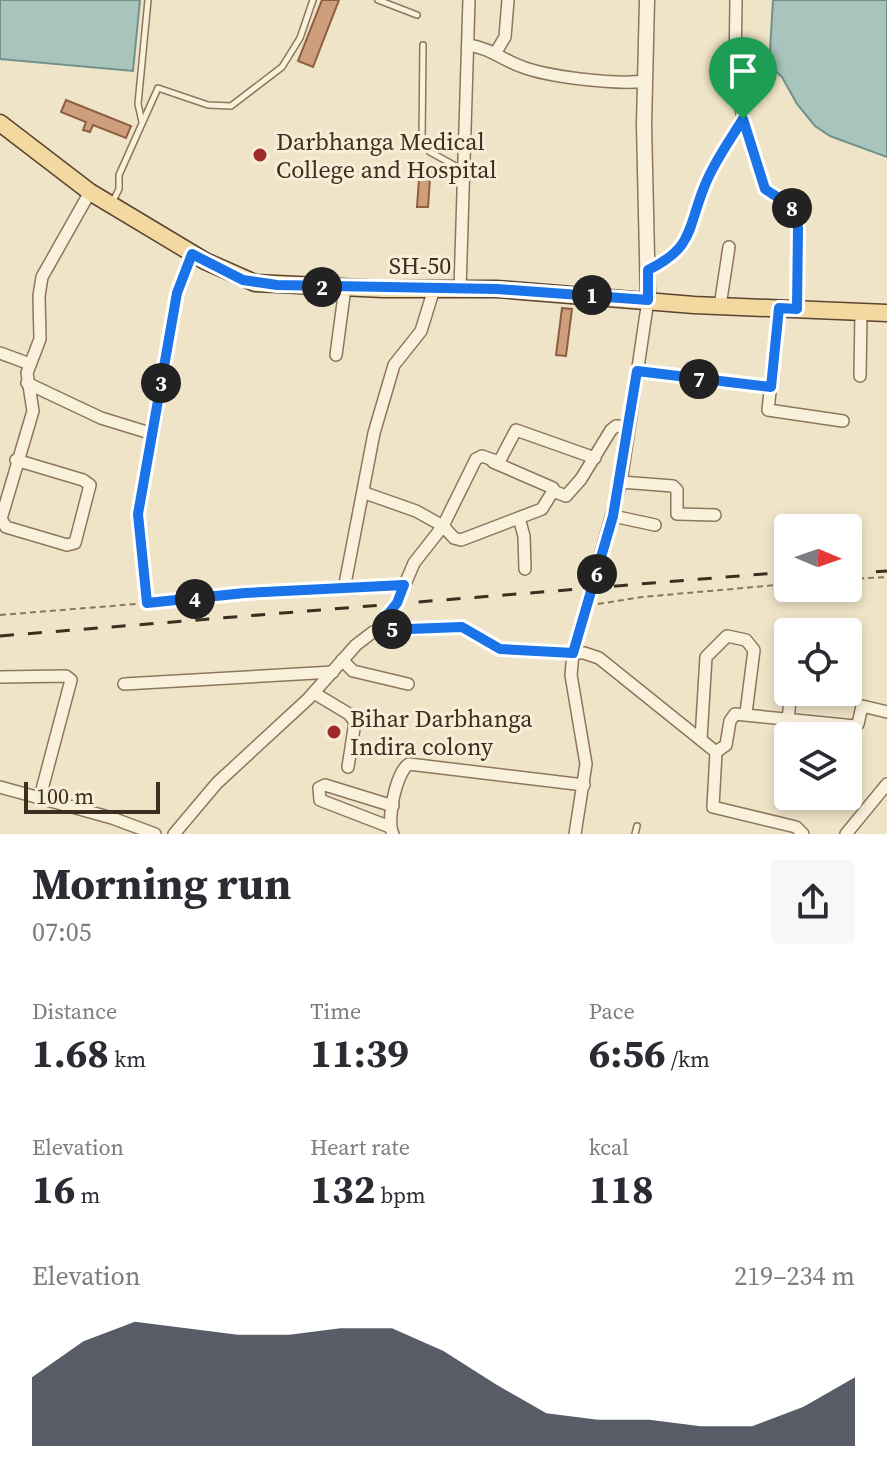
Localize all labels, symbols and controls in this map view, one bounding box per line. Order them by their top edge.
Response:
pin [709,37,777,119]
icon: arrive [721,49,765,93]
place label: Darbhanga Medical College and Hospital [276,125,497,186]
marker: Darbhanga Medical College and Hospital [251,146,269,164]
pin: 8 [772,188,812,228]
text: 8 [786,193,798,223]
street label: SH-50 [389,249,451,282]
pin: 2 [302,267,342,307]
text: 2 [316,272,328,302]
pin: 1 [572,275,612,315]
text: 1 [586,280,598,310]
pin: 7 [679,359,719,399]
pin: 3 [141,363,181,403]
text: 7 [693,364,705,394]
text: 3 [155,368,167,398]
north arrow [774,514,862,602]
map controls [774,514,862,810]
pin: 6 [577,554,617,594]
text: 6 [591,559,603,589]
pin: 4 [175,579,215,619]
text: 4 [189,584,201,614]
pin: 5 [372,609,412,649]
text: 5 [386,614,398,644]
button: locate [774,618,862,706]
place label: Bihar Darbhanga Indira colony [350,702,533,763]
button: layers [774,722,862,810]
marker: Bihar Darbhanga Indira colony [325,723,343,741]
scale bar [24,778,160,814]
text: 100 m [36,781,94,811]
text: Morning run [32,853,291,914]
button: share [771,860,855,944]
text: 07:05 [32,914,92,950]
text: Distance [32,996,117,1026]
text: Time [310,996,361,1026]
text: Pace [589,996,635,1026]
text: 1.68 [32,1026,109,1080]
text: 11:39 [310,1026,409,1080]
text: 6:56 [589,1026,666,1080]
text: km [109,1044,146,1074]
text: /km [666,1044,710,1074]
text: Elevation [32,1132,124,1162]
text: Heart rate [310,1132,410,1162]
text: kcal [589,1132,629,1162]
text: 16 [32,1162,75,1216]
text: 132 [310,1162,375,1216]
text: 118 [589,1162,654,1216]
text: m [75,1180,100,1210]
text: bpm [375,1180,426,1210]
text: Elevation [32,1258,141,1294]
text: 219–234 m [734,1258,855,1294]

